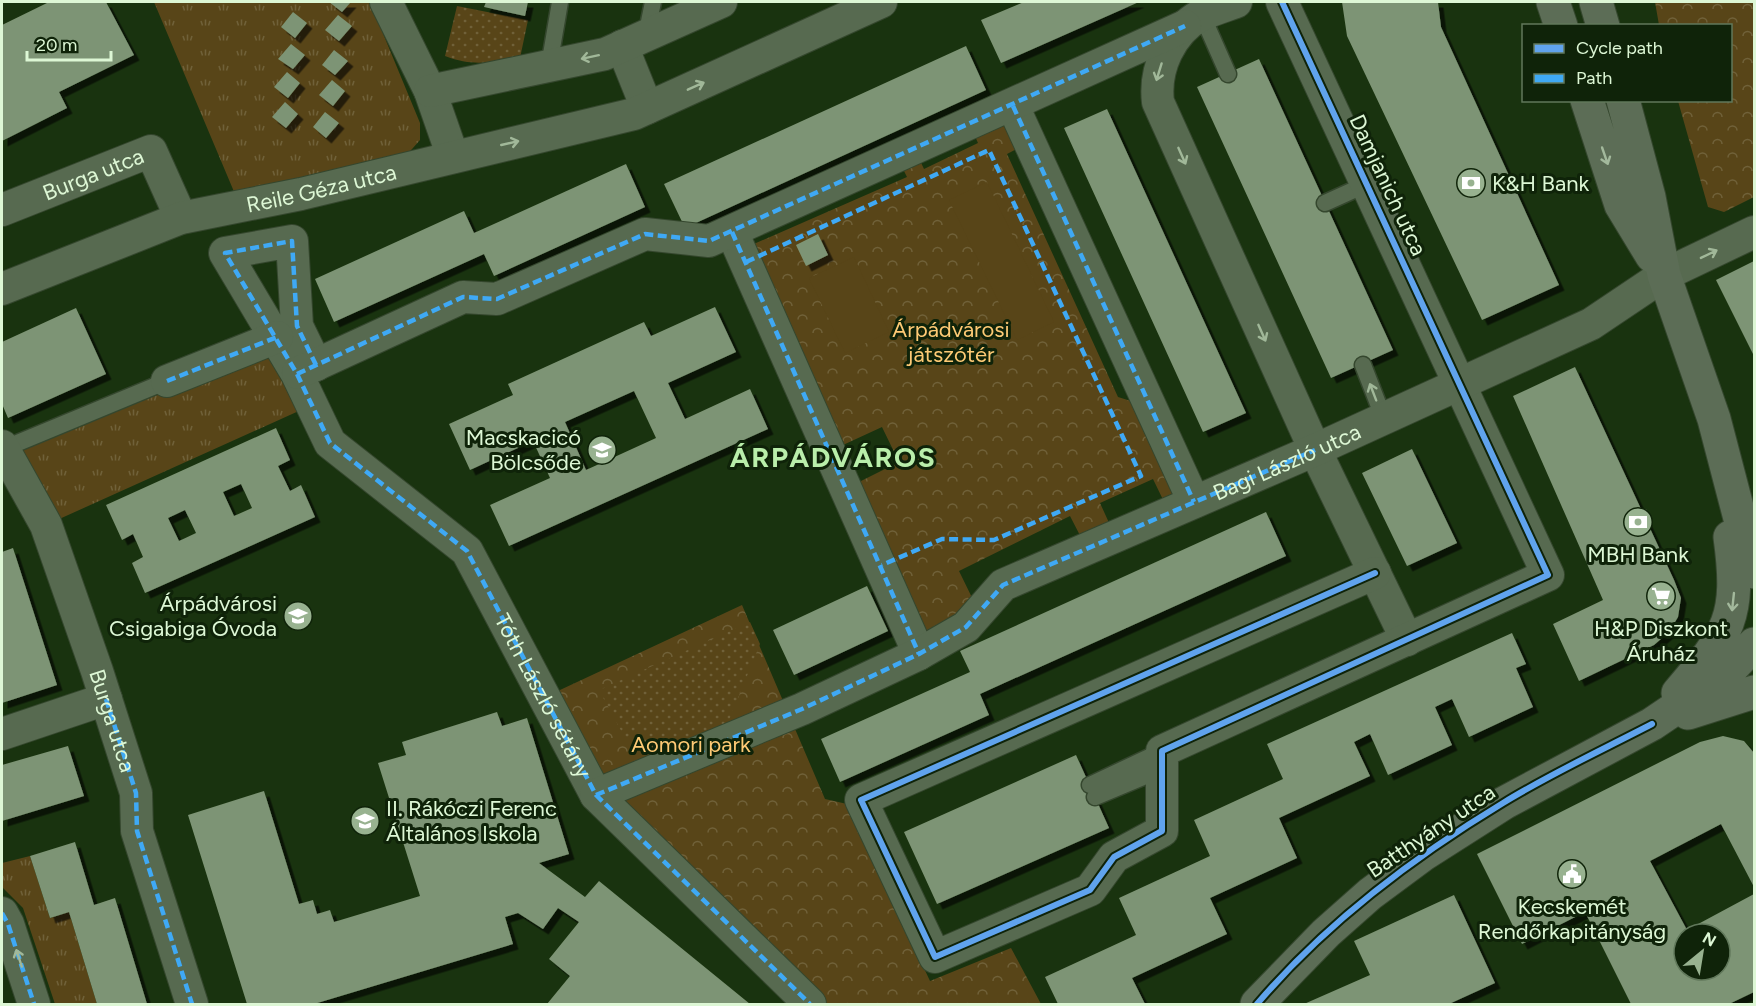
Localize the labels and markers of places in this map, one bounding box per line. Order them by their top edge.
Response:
bank icon: K&H Bank [1455,167,1487,199]
place label: K&H Bank [1492,170,1589,197]
place label: Macskacicó Bölcsőde [466,424,581,476]
school or university icon: Macskacicó Bölcsőde [586,434,618,466]
bank icon: MBH Bank [1622,506,1654,538]
place label: MBH Bank [1587,541,1689,568]
supermarket icon: H&P Diszkont Áruház [1645,580,1677,612]
place label: Árpádvárosi Csigabiga Óvoda [109,590,277,642]
school or university icon: Árpádvárosi Csigabiga Óvoda [282,600,314,632]
place label: H&P Diszkont Áruház [1594,615,1728,667]
place label: II. Rákóczi Ferenc Általános Iskola [386,795,557,847]
school or university icon: II. Rákóczi Ferenc Általános Iskola [349,805,381,837]
public building icon: Kecskemét Rendőrkapitányság [1556,858,1588,890]
place label: Kecskemét Rendőrkapitányság [1478,893,1666,945]

